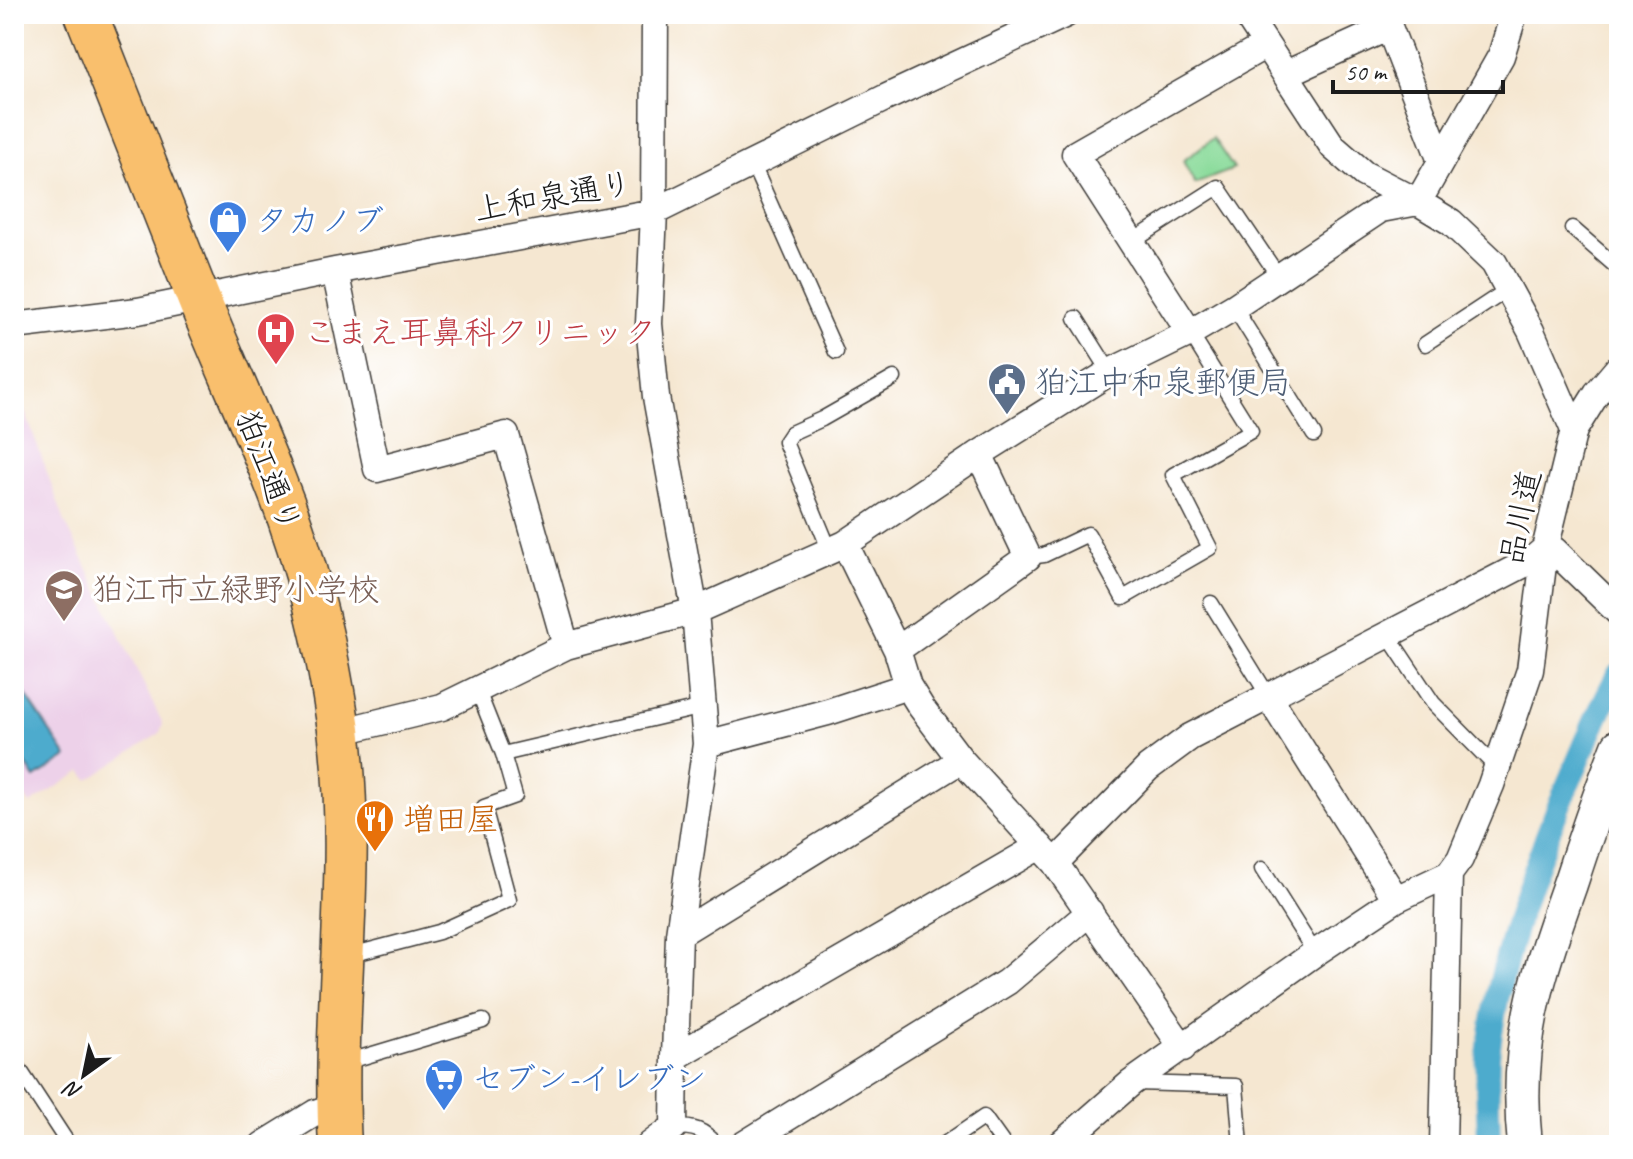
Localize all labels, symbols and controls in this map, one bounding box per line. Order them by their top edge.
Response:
scale bar [1333,44,1503,94]
text: 50 m [1345,57,1388,87]
street label: 上和泉通り [471,162,635,231]
shop icon: タカノブ [207,199,249,254]
place label: タカノブ [256,200,384,241]
hospital icon: こまえ耳鼻科クリニック [255,311,297,366]
place label: こまえ耳鼻科クリニック [304,312,656,353]
public building icon: 狛江中和泉郵便局 [986,361,1028,416]
place label: 狛江中和泉郵便局 [1035,362,1291,403]
street label: 狛江通り [226,404,311,538]
street label: 品川道 [1490,466,1551,568]
school or university icon: 狛江市立緑野小学校 [43,568,85,623]
place label: 狛江市立緑野小学校 [92,569,380,610]
restaurant icon: 増田屋 [354,798,396,853]
place label: 増田屋 [403,799,499,840]
north arrow [44,1035,124,1115]
supermarket icon: セブン-イレブン [423,1057,465,1112]
place label: セブン-イレブン [472,1058,706,1099]
text: N [57,1074,87,1106]

